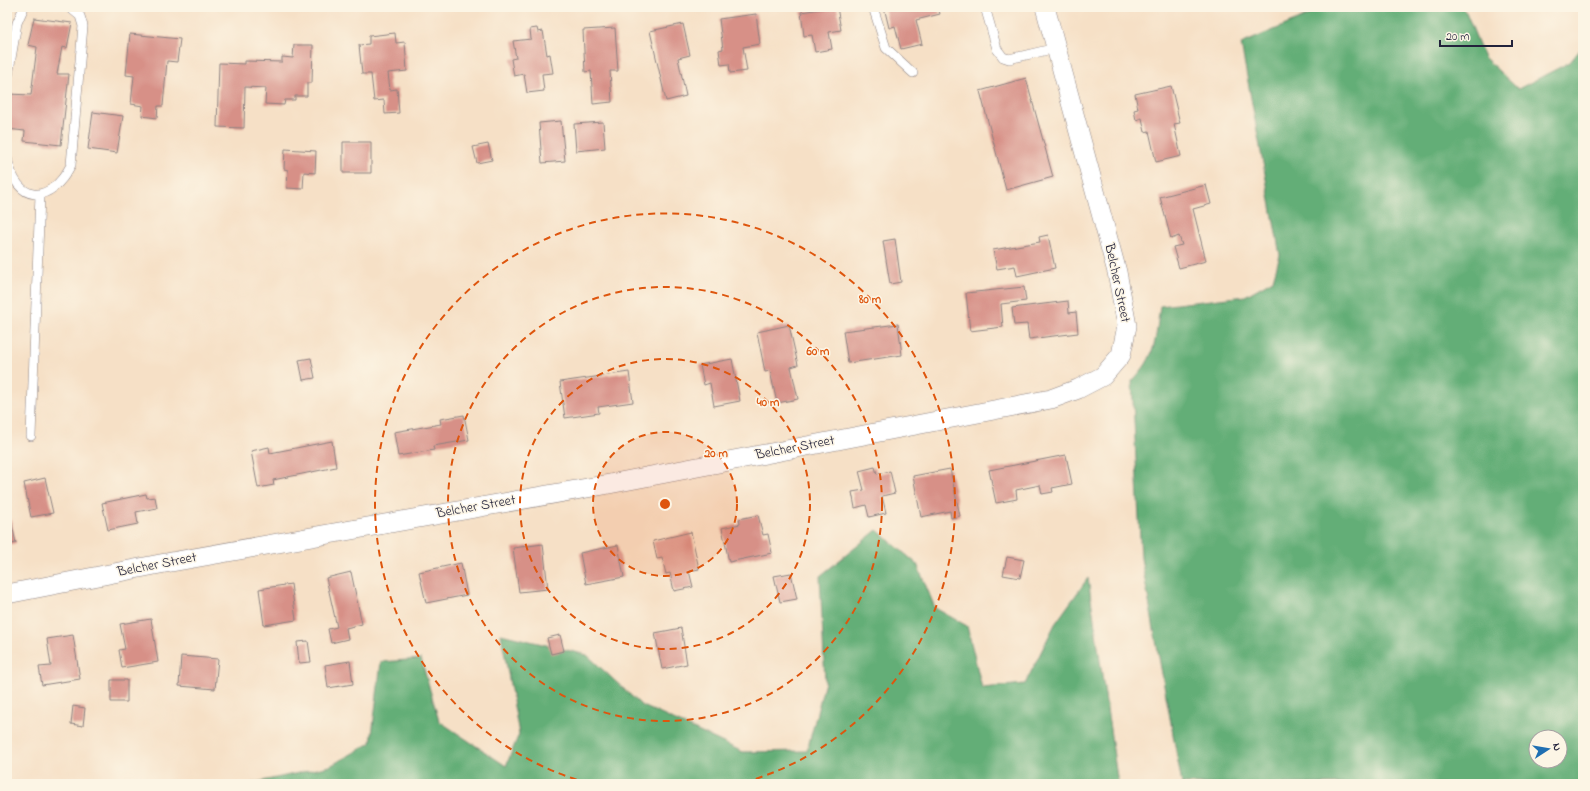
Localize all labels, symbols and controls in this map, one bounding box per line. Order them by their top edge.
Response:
scale bar [1440,22,1512,48]
text: 20 m [1446,28,1469,46]
street label: Belcher Street [1098,241,1136,325]
text: 80 m [858,291,882,309]
text: 60 m [806,343,830,361]
text: 40 m [756,394,780,412]
street label: Belcher Street [753,430,837,466]
text: 20 m [703,445,728,463]
street label: Belcher Street [434,490,518,524]
centre of rings [658,497,672,511]
street label: Belcher Street [115,547,199,583]
north arrow [1528,729,1568,769]
text: N [1548,742,1565,752]

